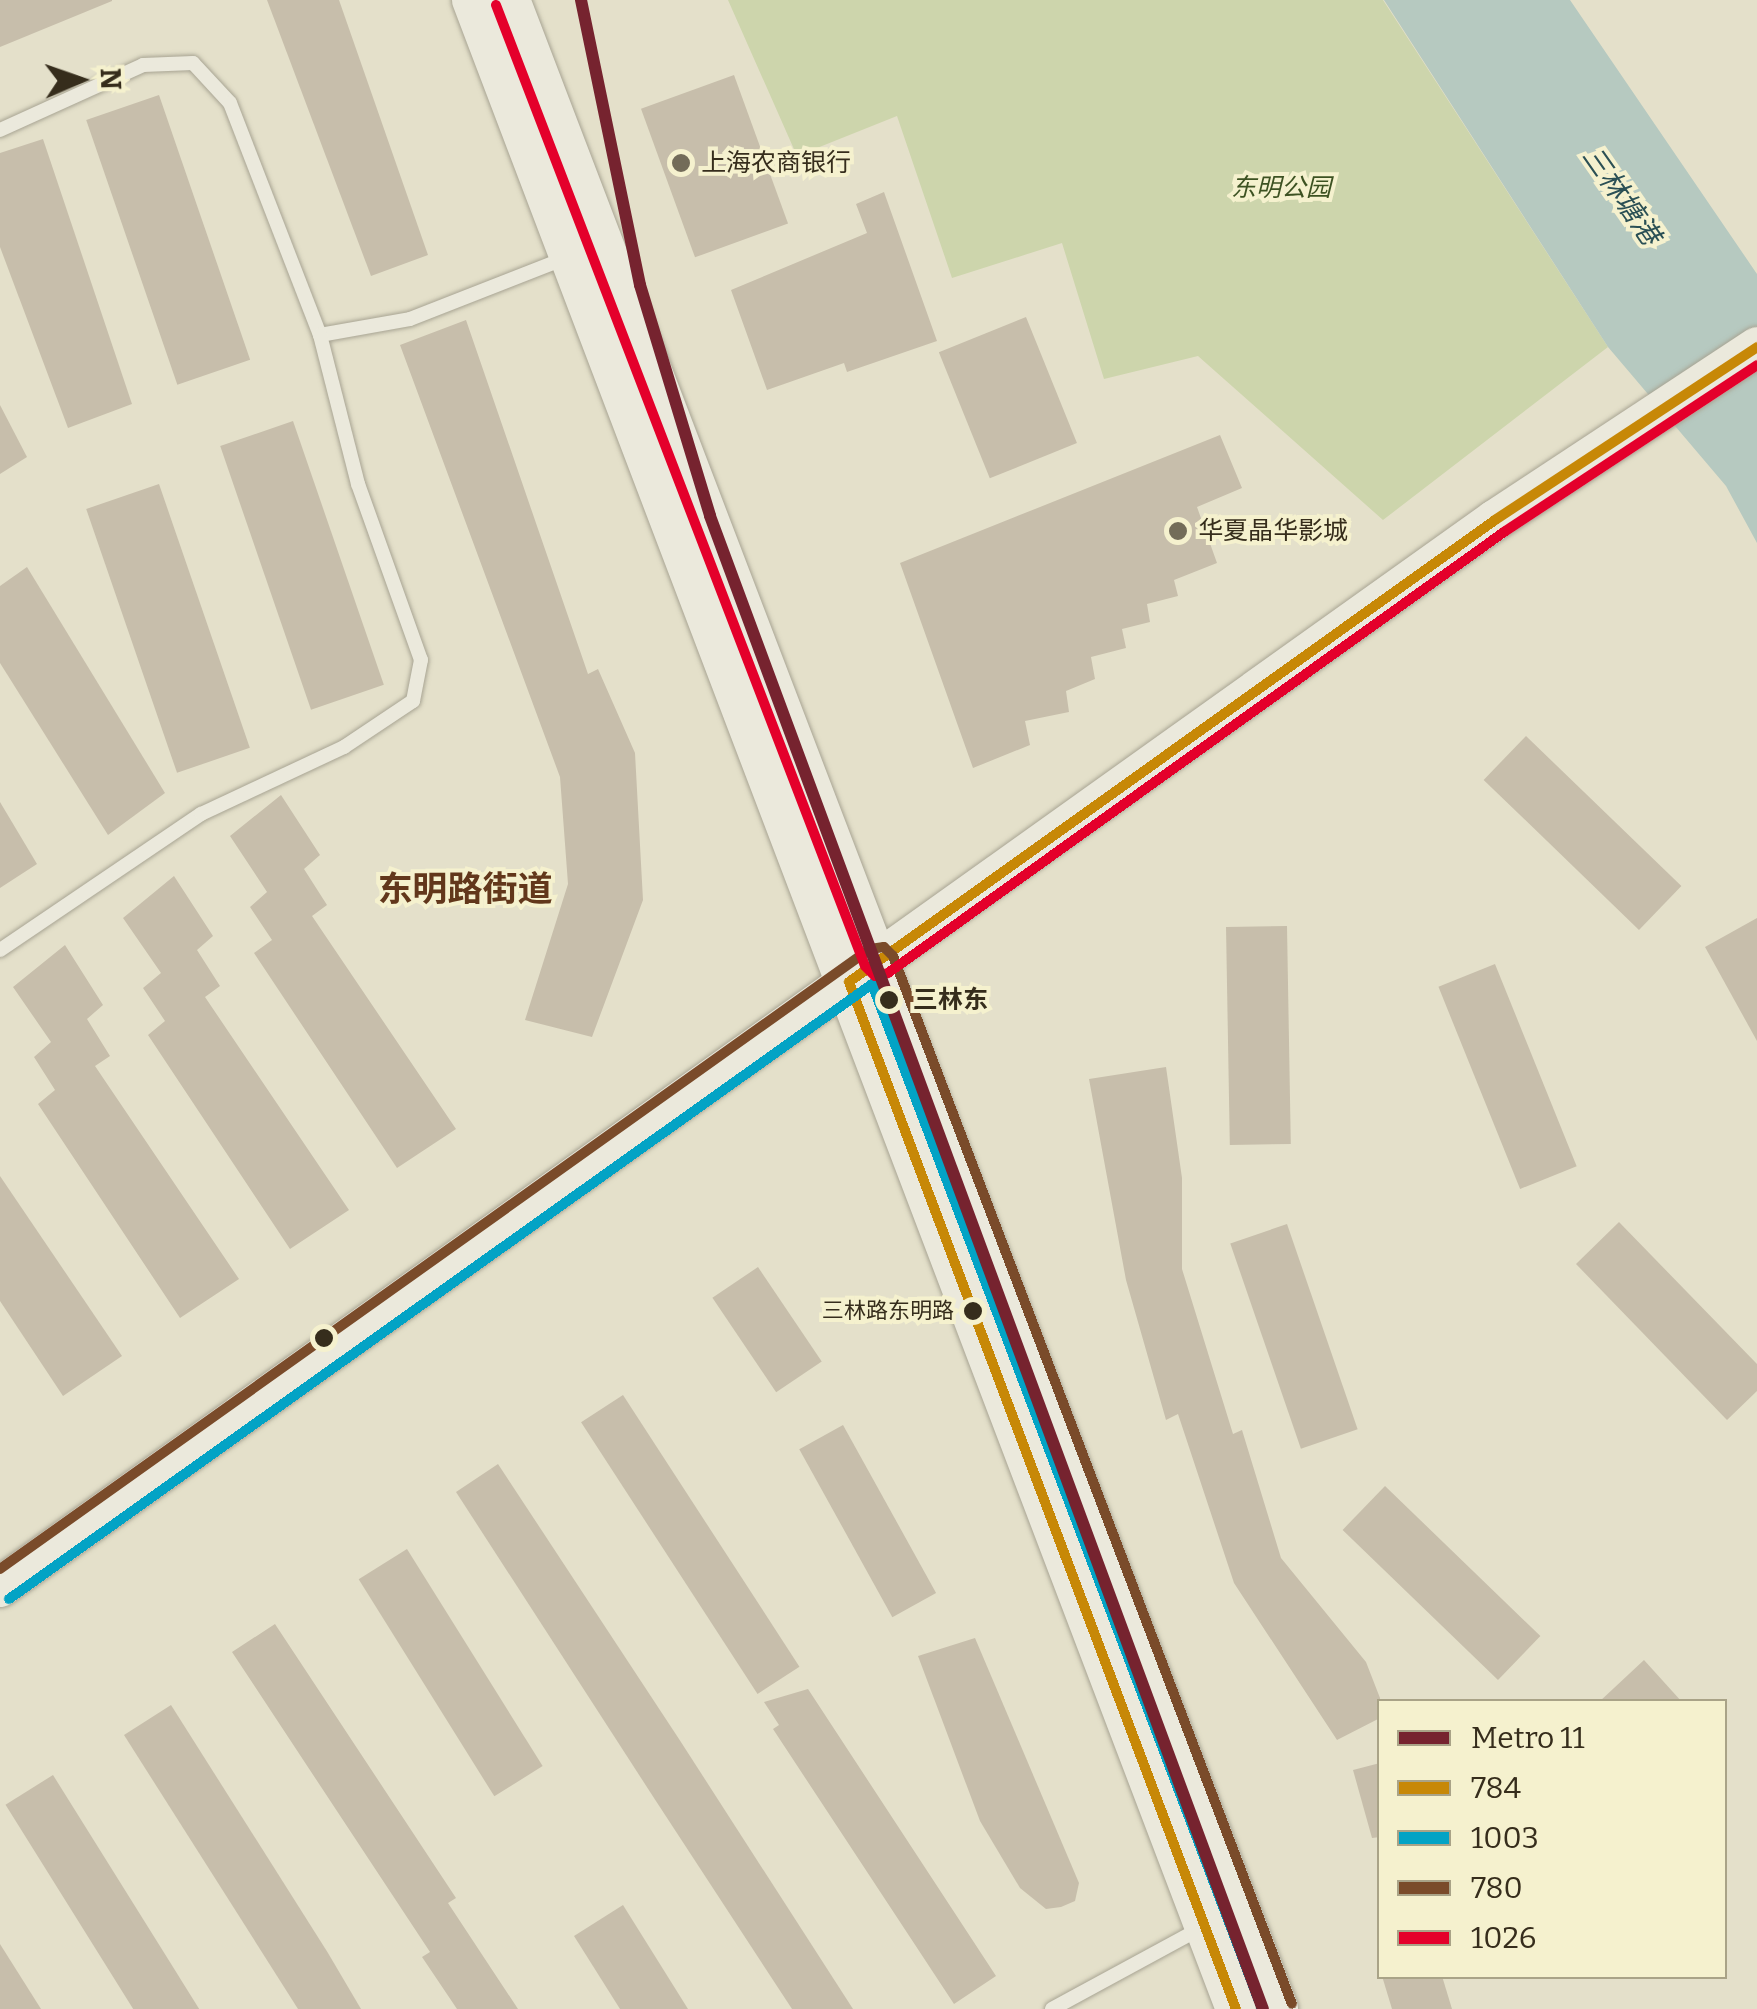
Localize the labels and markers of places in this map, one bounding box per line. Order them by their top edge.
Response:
place label: 上海农商银行 [701,148,851,178]
marker: 上海农商银行 [670,152,692,174]
place label: 华夏晶华影城 [1198,516,1348,546]
marker: 华夏晶华影城 [1167,520,1189,542]
marker: 三林东 [874,985,904,1015]
place label: 三林东 [913,985,988,1015]
place label: 三林路东明路 [822,1298,954,1324]
marker: 三林路东明路 [963,1301,983,1321]
unlabelled marker [314,1328,334,1348]

